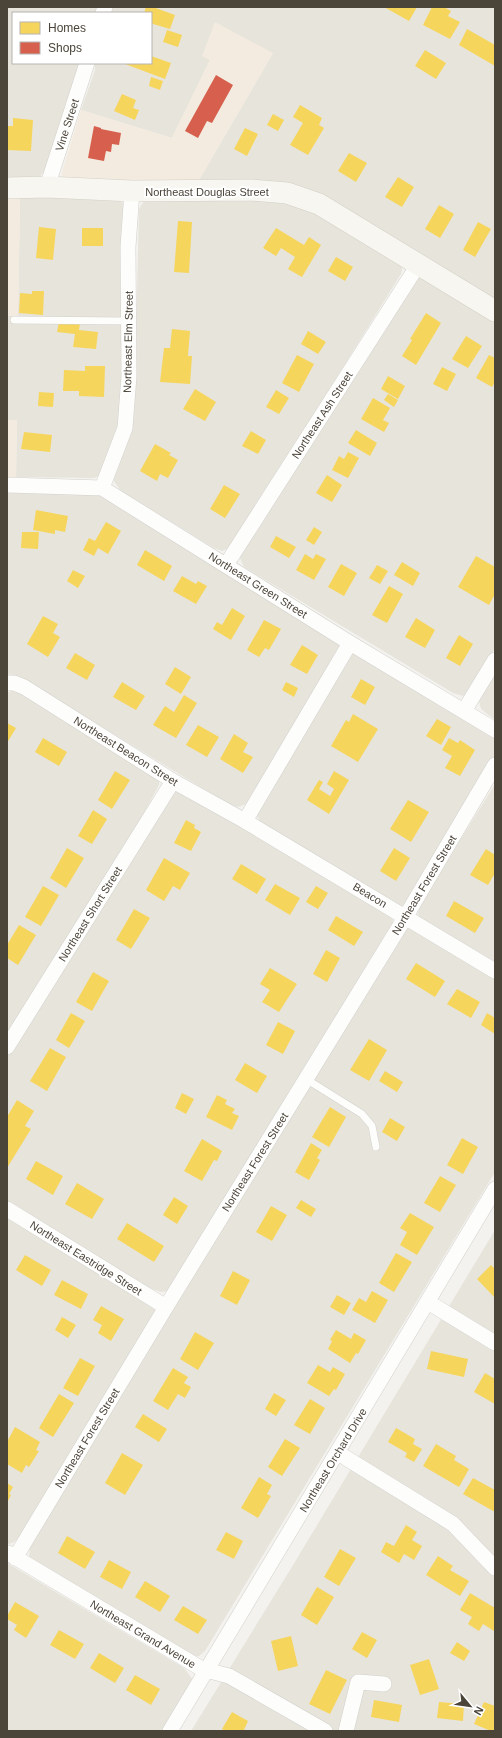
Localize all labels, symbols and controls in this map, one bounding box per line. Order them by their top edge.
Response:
legend [12,12,152,64]
text: Homes [48,21,86,35]
text: Shops [48,41,82,55]
street label: Vine Street [53,97,81,153]
street label: Northeast Douglas Street [145,186,269,198]
street label: Northeast Elm Street [121,291,135,393]
street label: Northeast Ash Street [289,369,355,461]
street label: Northeast Green Street [207,550,309,620]
street label: Northeast Beacon Street [72,714,180,788]
street label: Northeast Forest Street [389,833,459,937]
street label: Northeast Short Street [56,864,124,964]
street label: Beacon [351,880,389,910]
street label: Northeast Forest Street [220,1110,290,1214]
street label: Northeast Eastridge Street [28,1219,144,1297]
street label: Northeast Forest Street [52,1386,122,1490]
street label: Northeast Orchard Drive [297,1406,369,1514]
street label: Northeast Grand Avenue [88,1598,198,1670]
north arrow [450,1686,490,1726]
text: N [472,1704,486,1717]

